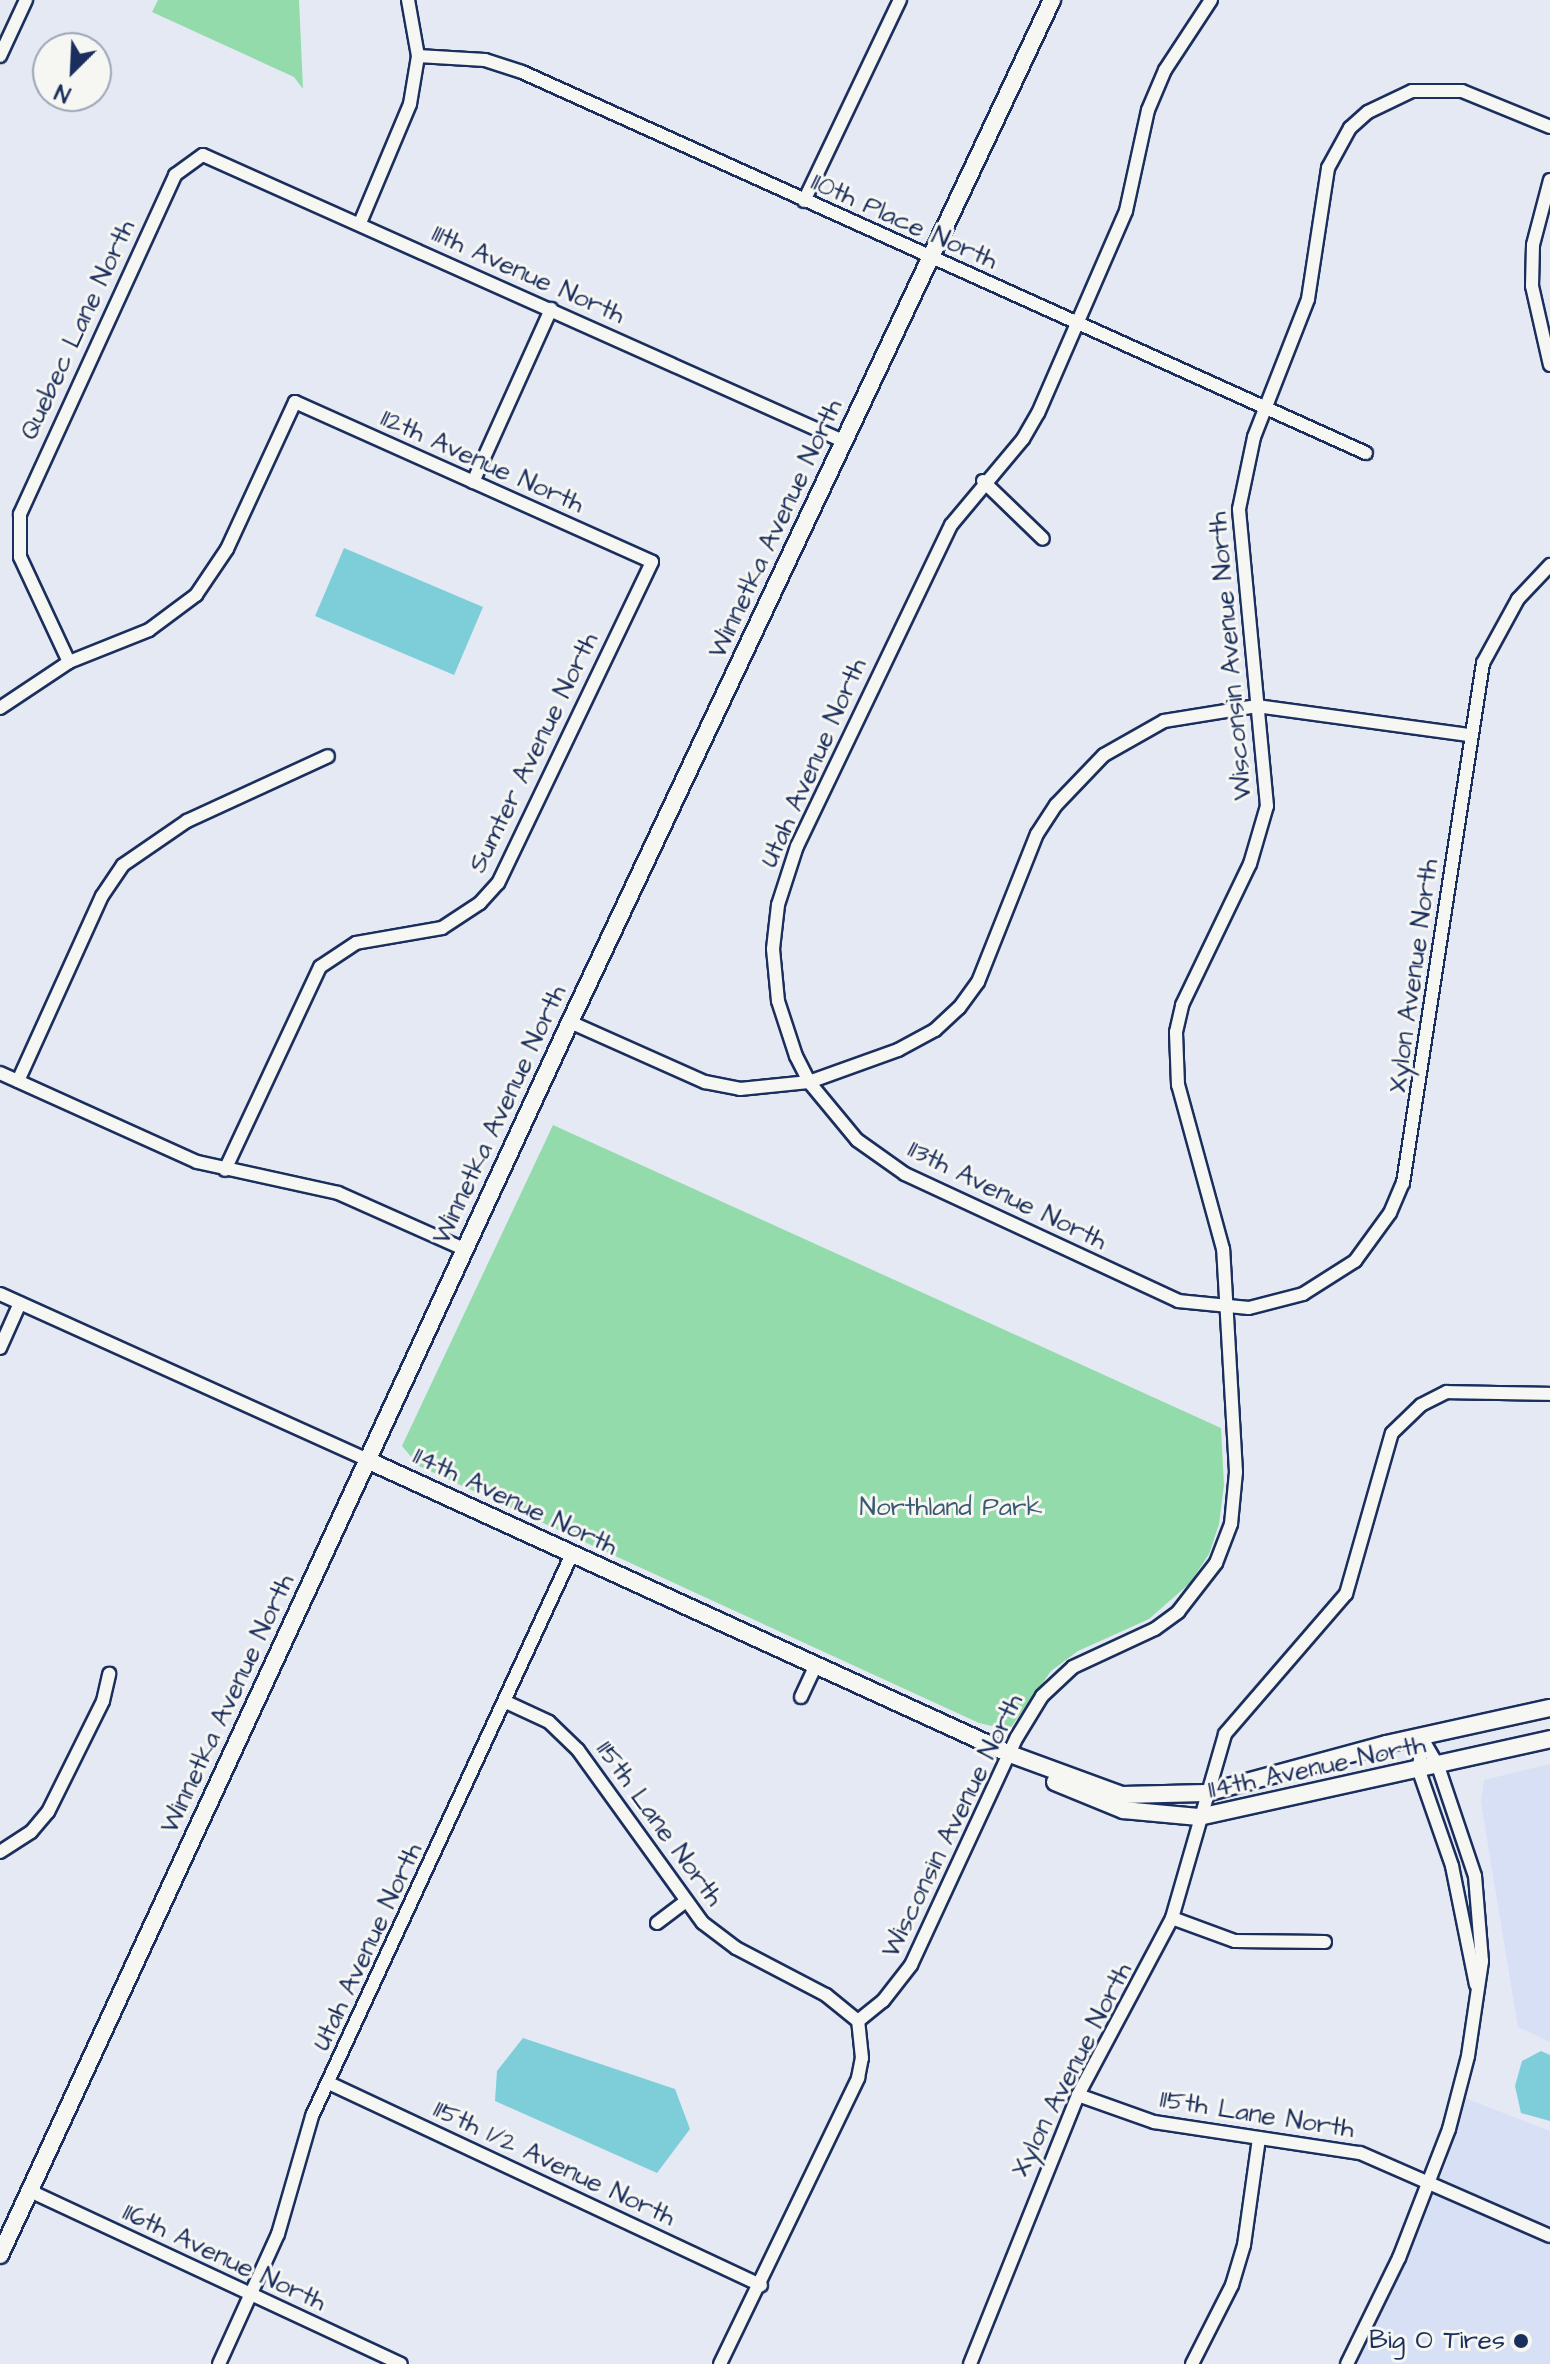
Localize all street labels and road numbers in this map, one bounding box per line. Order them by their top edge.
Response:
street label: 110th Place North [806,167,1002,277]
street label: Quebec Lane North [13,215,143,445]
street label: 111th Avenue North [427,219,629,331]
street label: Winnetka Avenue North [702,395,850,663]
street label: 112th Avenue North [376,403,588,521]
street label: Wisconsin Avenue North [1203,510,1259,802]
street label: Sumter Avenue North [462,628,606,878]
street label: Utah Avenue North [754,654,874,872]
street label: Xylon Avenue North [1382,857,1446,1095]
street label: Winnetka Avenue North [426,981,574,1249]
street label: 113th Avenue North [903,1134,1111,1258]
street label: 114th Avenue North [408,1441,622,1563]
street label: Winnetka Avenue North [154,1570,302,1838]
street label: Wisconsin Avenue North [876,1689,1030,1963]
street label: 114th Avenue North [1205,1730,1429,1806]
street label: 115th Lane North [589,1735,729,1913]
street label: Utah Avenue North [306,1838,430,2056]
street label: Xylon Avenue North [1005,1958,1139,2182]
street label: 115th Lane North [1158,2084,1356,2146]
street label: 115th 1/2 Avenue North [428,2094,680,2234]
street label: 116th Avenue North [118,2197,330,2319]

